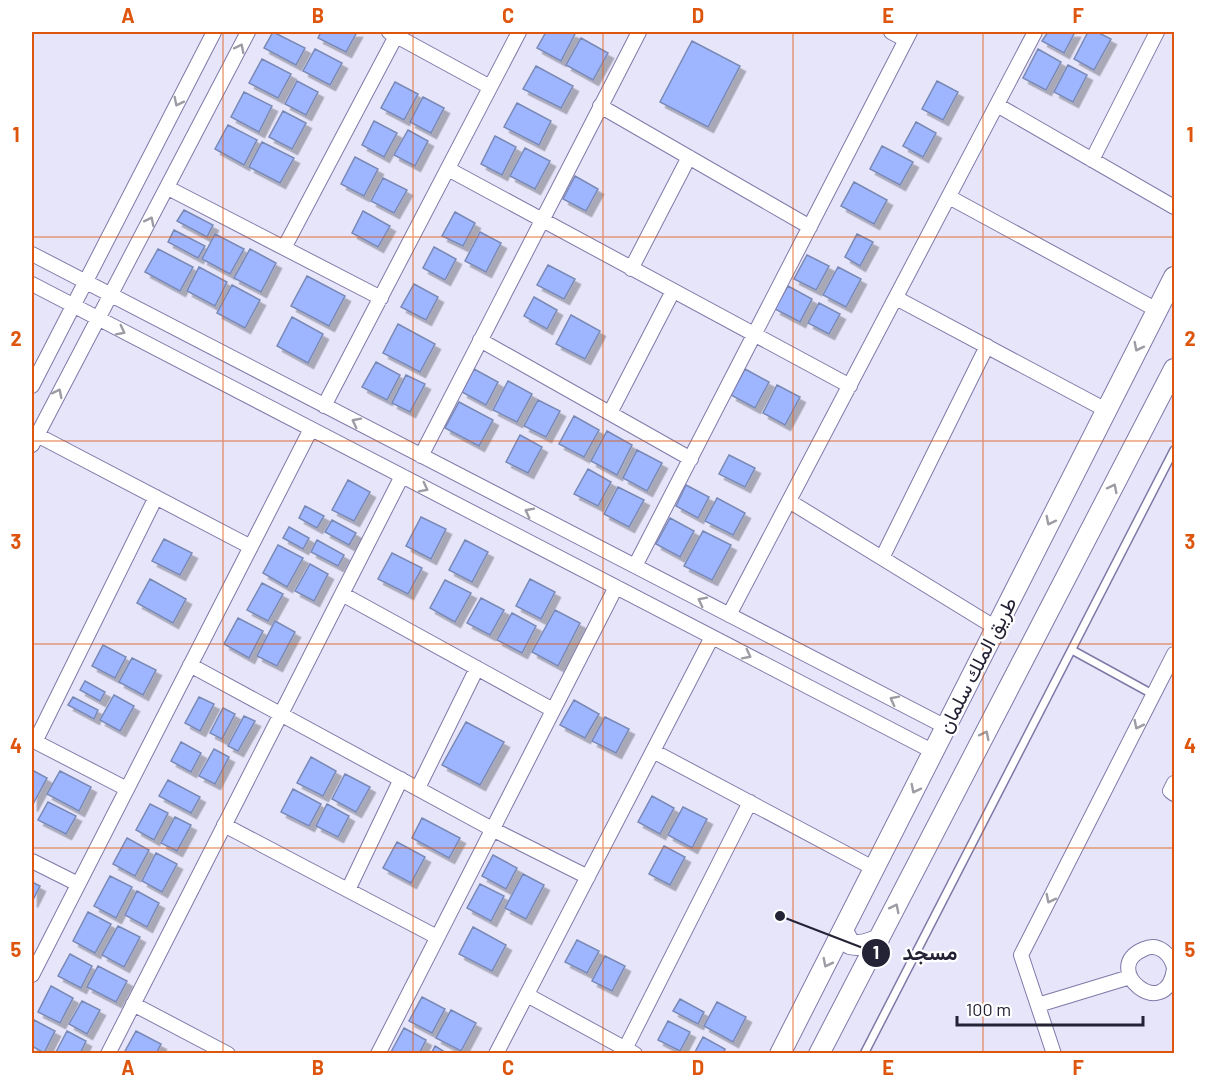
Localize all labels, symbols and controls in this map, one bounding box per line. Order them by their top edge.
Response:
text: A [121,3,135,27]
text: B [312,3,324,27]
text: C [502,3,514,27]
text: D [692,3,704,27]
text: E [882,3,894,27]
text: F [1072,3,1084,27]
one-way arrow [233,44,244,55]
one-way arrow [173,96,185,107]
text: 1 [12,122,20,146]
text: 1 [1186,122,1194,146]
one-way arrow [143,217,154,228]
one-way arrow [114,323,125,335]
text: 2 [10,326,22,350]
text: 2 [1184,326,1196,350]
one-way arrow [1134,341,1145,352]
one-way arrow [51,389,63,400]
one-way arrow [352,418,362,429]
one-way arrow [418,481,429,492]
one-way arrow [1106,483,1117,494]
one-way arrow [524,507,535,519]
one-way arrow [1046,515,1057,526]
text: 3 [11,529,21,553]
text: 3 [1185,529,1195,553]
street label: طريق الملك سلمان [932,593,1022,737]
one-way arrow [698,597,709,608]
one-way arrow [740,648,751,659]
one-way arrow [889,696,900,708]
one-way arrow [1134,719,1146,730]
one-way arrow [978,731,989,742]
text: 4 [10,733,22,757]
text: 4 [1184,733,1196,757]
one-way arrow [911,783,922,794]
one-way arrow [1046,892,1057,903]
one-way arrow [888,904,899,915]
callout: مسجد [861,933,970,972]
text: 5 [11,937,22,961]
text: 5 [1185,937,1196,961]
text: مسجد [903,939,957,965]
text: 1 [873,941,879,963]
one-way arrow [823,957,834,968]
scale bar [957,989,1143,1027]
text: 100 m [966,998,1011,1020]
text: A [121,1055,135,1079]
text: B [312,1055,324,1079]
text: C [502,1055,514,1079]
text: D [692,1055,704,1079]
text: E [882,1055,894,1079]
text: F [1072,1055,1084,1079]

